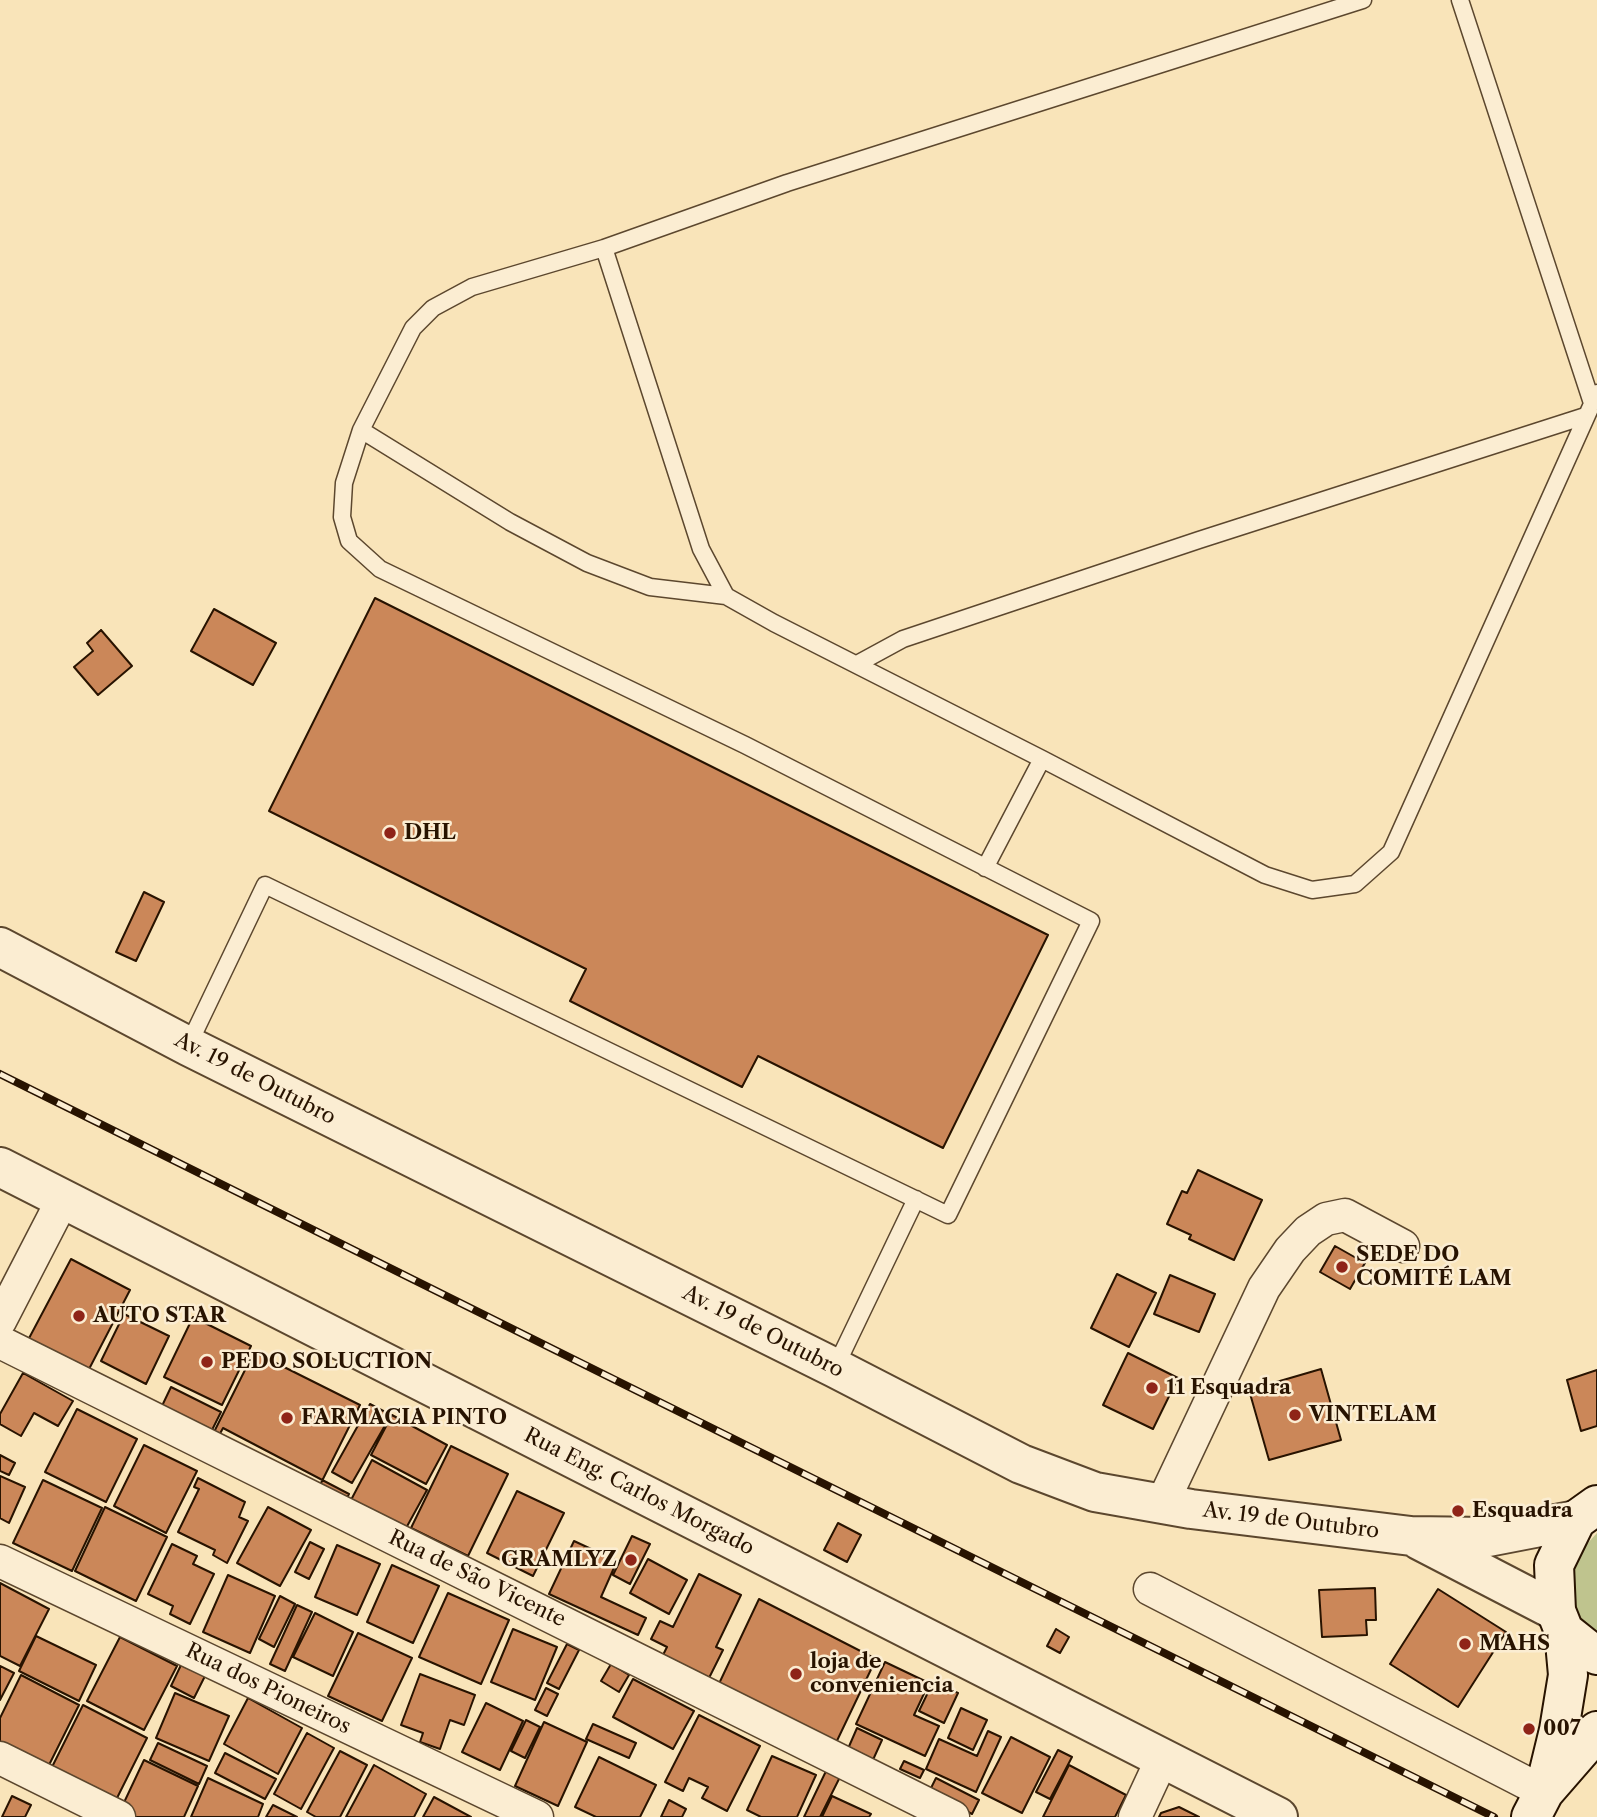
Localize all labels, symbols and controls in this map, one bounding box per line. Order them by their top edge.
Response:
place label: DHL [404,820,456,846]
marker: DHL [382,825,398,841]
street label: Av. 19 de Outubro [170,1028,340,1130]
place label: SEDE DO COMITÉ LAM [1356,1242,1511,1292]
marker: SEDE DO COMITÉ LAM [1334,1259,1350,1275]
street label: Av. 19 de Outubro [678,1281,848,1383]
place label: AUTO STAR [93,1303,226,1329]
marker: AUTO STAR [71,1308,87,1324]
place label: PEDO SOLUCTION [221,1349,432,1375]
marker: PEDO SOLUCTION [199,1354,215,1370]
place label: 11 Esquadra [1166,1375,1291,1401]
marker: 11 Esquadra [1144,1380,1160,1396]
place label: VINTELAM [1309,1402,1437,1428]
place label: FARMACIA PINTO [301,1405,507,1431]
marker: VINTELAM [1287,1407,1303,1423]
marker: FARMACIA PINTO [279,1410,295,1426]
street label: Rua Eng. Carlos Morgado [520,1423,758,1561]
street label: Av. 19 de Outubro [1201,1498,1381,1544]
place label: Esquadra [1472,1498,1573,1524]
marker: Esquadra [1450,1503,1466,1519]
street label: Rua de São Vicente [384,1525,570,1633]
place label: GRAMLYZ [501,1547,617,1573]
marker: GRAMLYZ [623,1552,639,1568]
place label: MAHS [1479,1631,1550,1657]
marker: MAHS [1457,1636,1473,1652]
street label: Rua dos Pioneiros [181,1638,355,1740]
place label: loja de conveniencia [810,1649,954,1699]
marker: loja de conveniencia [788,1666,804,1682]
place label: 007 [1543,1716,1581,1742]
marker: 007 [1521,1721,1537,1737]

